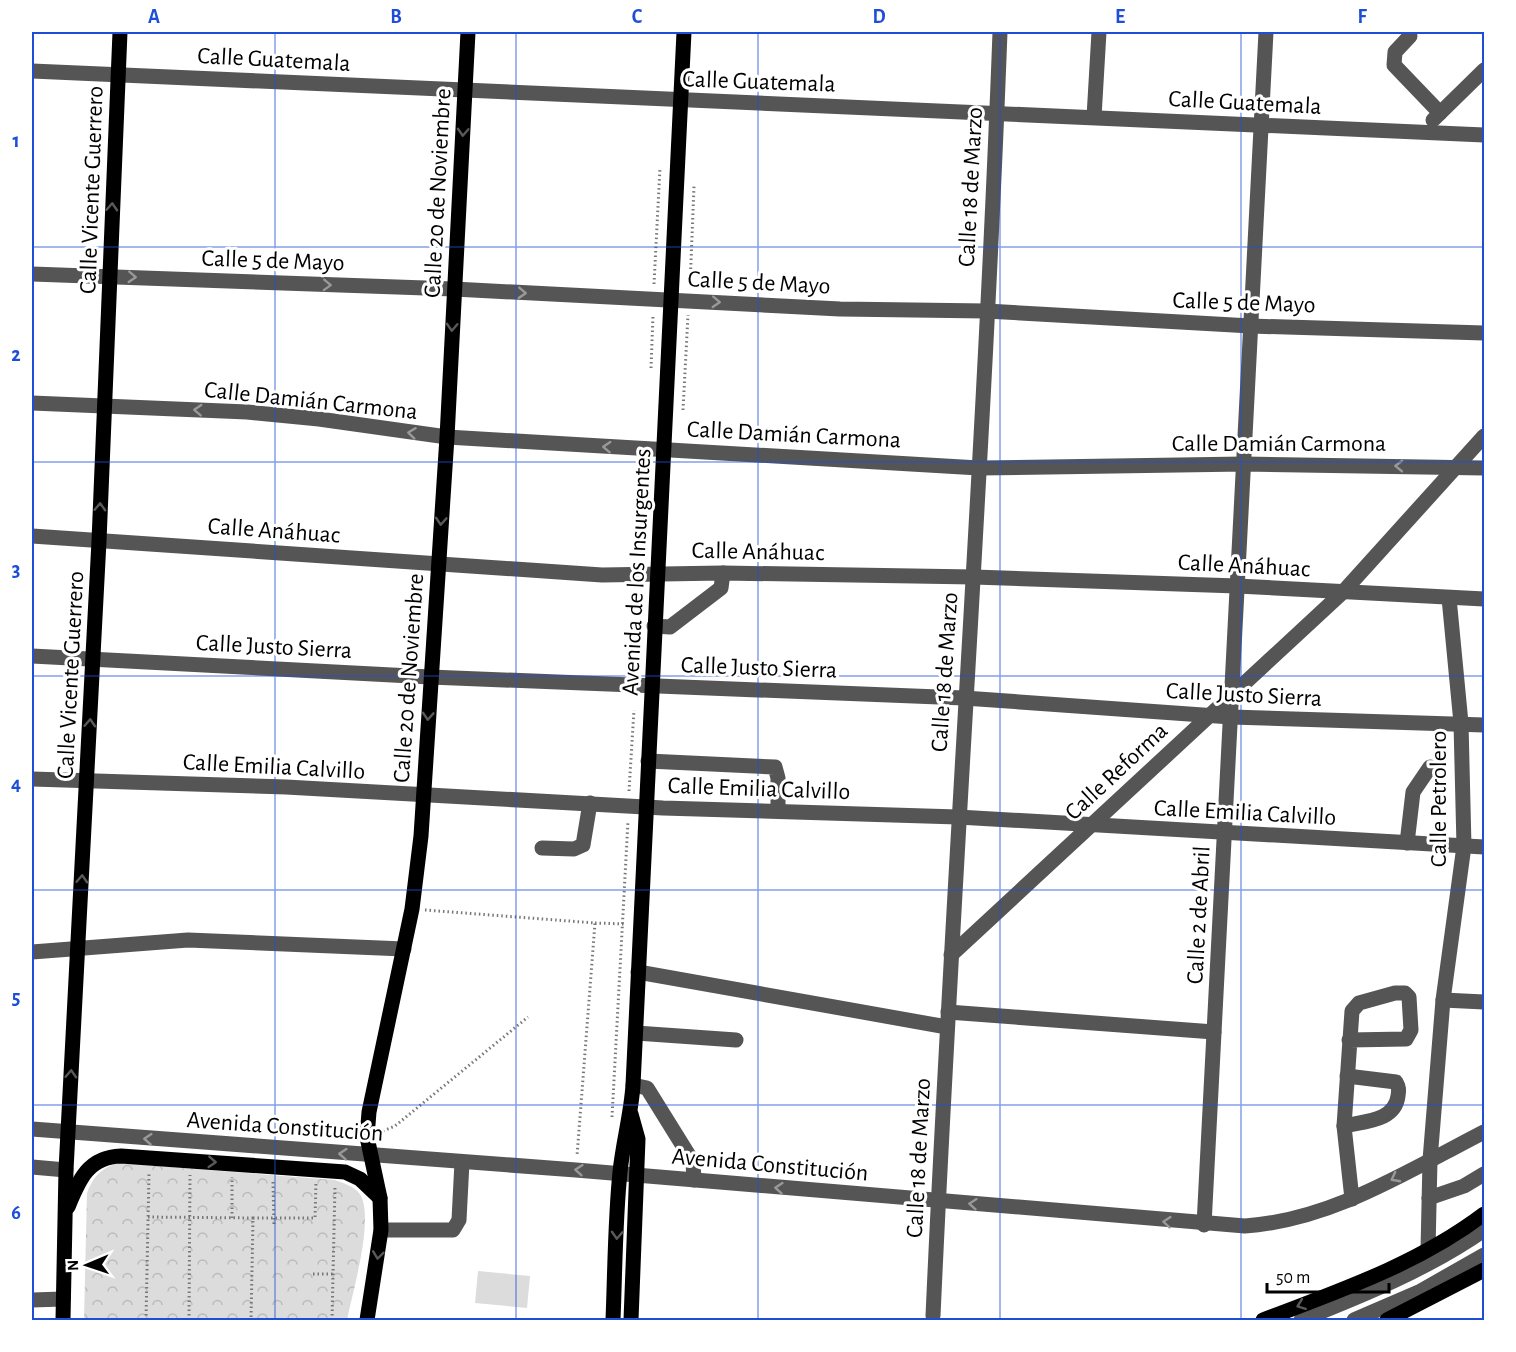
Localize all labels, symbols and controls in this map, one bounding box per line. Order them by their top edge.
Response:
text: A [148,7,160,27]
text: B [390,7,402,27]
text: C [632,7,643,27]
text: D [872,7,886,27]
text: E [1115,7,1125,27]
text: F [1357,7,1367,27]
street label: Calle Guatemala [197,44,351,76]
street label: Calle Guatemala [682,67,836,97]
street label: Calle Vicente Guerrero [76,86,108,294]
street label: Calle Guatemala [1168,87,1322,119]
street label: Calle 20 de Noviembre [421,88,455,299]
street label: Calle 18 de Marzo [955,106,987,268]
one-way arrow [457,127,470,136]
text: 1 [12,131,20,151]
one-way arrow [106,203,119,212]
street label: Calle 5 de Mayo [201,247,345,275]
street label: Calle 5 de Mayo [687,267,831,299]
one-way arrow [127,270,136,283]
one-way arrow [322,279,331,292]
one-way arrow [517,286,526,299]
street label: Calle 5 de Mayo [1172,289,1316,317]
one-way arrow [712,295,721,308]
one-way arrow [446,322,459,331]
text: 2 [11,345,21,365]
street label: Calle Damián Carmona [203,378,419,424]
one-way arrow [193,404,202,417]
street label: Calle Damián Carmona [686,417,902,453]
one-way arrow [408,427,417,439]
street label: Calle Damián Carmona [1172,432,1386,456]
one-way arrow [602,441,611,454]
street label: Avenida de los Insurgentes [619,448,655,696]
one-way arrow [1395,460,1404,472]
one-way arrow [94,503,107,512]
street label: Calle Anáhuac [207,514,341,548]
one-way arrow [435,517,448,526]
street label: Calle Anáhuac [691,539,824,565]
street label: Calle Anáhuac [1177,551,1311,581]
text: 3 [12,560,20,580]
street label: Calle Vicente Guerrero [54,571,88,780]
street label: Calle 20 de Noviembre [390,573,428,784]
street label: Calle 18 de Marzo [927,591,963,753]
street label: Calle Justo Sierra [195,631,353,663]
street label: Calle Justo Sierra [680,653,838,683]
street label: Calle Justo Sierra [1165,679,1323,711]
one-way arrow [422,711,435,720]
one-way arrow [83,718,96,727]
street label: Calle Reforma [1061,718,1173,825]
street label: Calle Petrolero [1427,731,1451,867]
street label: Calle Emilia Calvillo [182,750,366,784]
text: 4 [11,774,21,794]
street label: Calle Emilia Calvillo [667,774,851,804]
street label: Calle Emilia Calvillo [1153,796,1337,830]
street label: Calle 2 de Abril [1183,845,1215,985]
one-way arrow [76,875,89,884]
text: 5 [12,988,20,1008]
one-way arrow [65,1069,78,1078]
street label: Calle 18 de Marzo [903,1077,935,1239]
street label: Avenida Constitución [186,1108,384,1146]
one-way arrow [144,1132,153,1145]
street label: Avenida Constitución [671,1144,869,1186]
one-way arrow [338,1147,347,1160]
one-way arrow [208,1156,217,1169]
one-way arrow [574,1164,583,1177]
one-way arrow [1390,1171,1401,1183]
one-way arrow [774,1181,783,1194]
one-way arrow [968,1198,978,1211]
text: 6 [11,1203,21,1223]
one-way arrow [1163,1215,1172,1228]
one-way arrow [611,1230,624,1239]
north arrow [57,1235,117,1295]
one-way arrow [372,1250,385,1259]
scale bar [1267,1256,1388,1294]
text: N [65,1260,81,1271]
text: 50 m [1276,1269,1310,1287]
one-way arrow [1296,1298,1307,1311]

